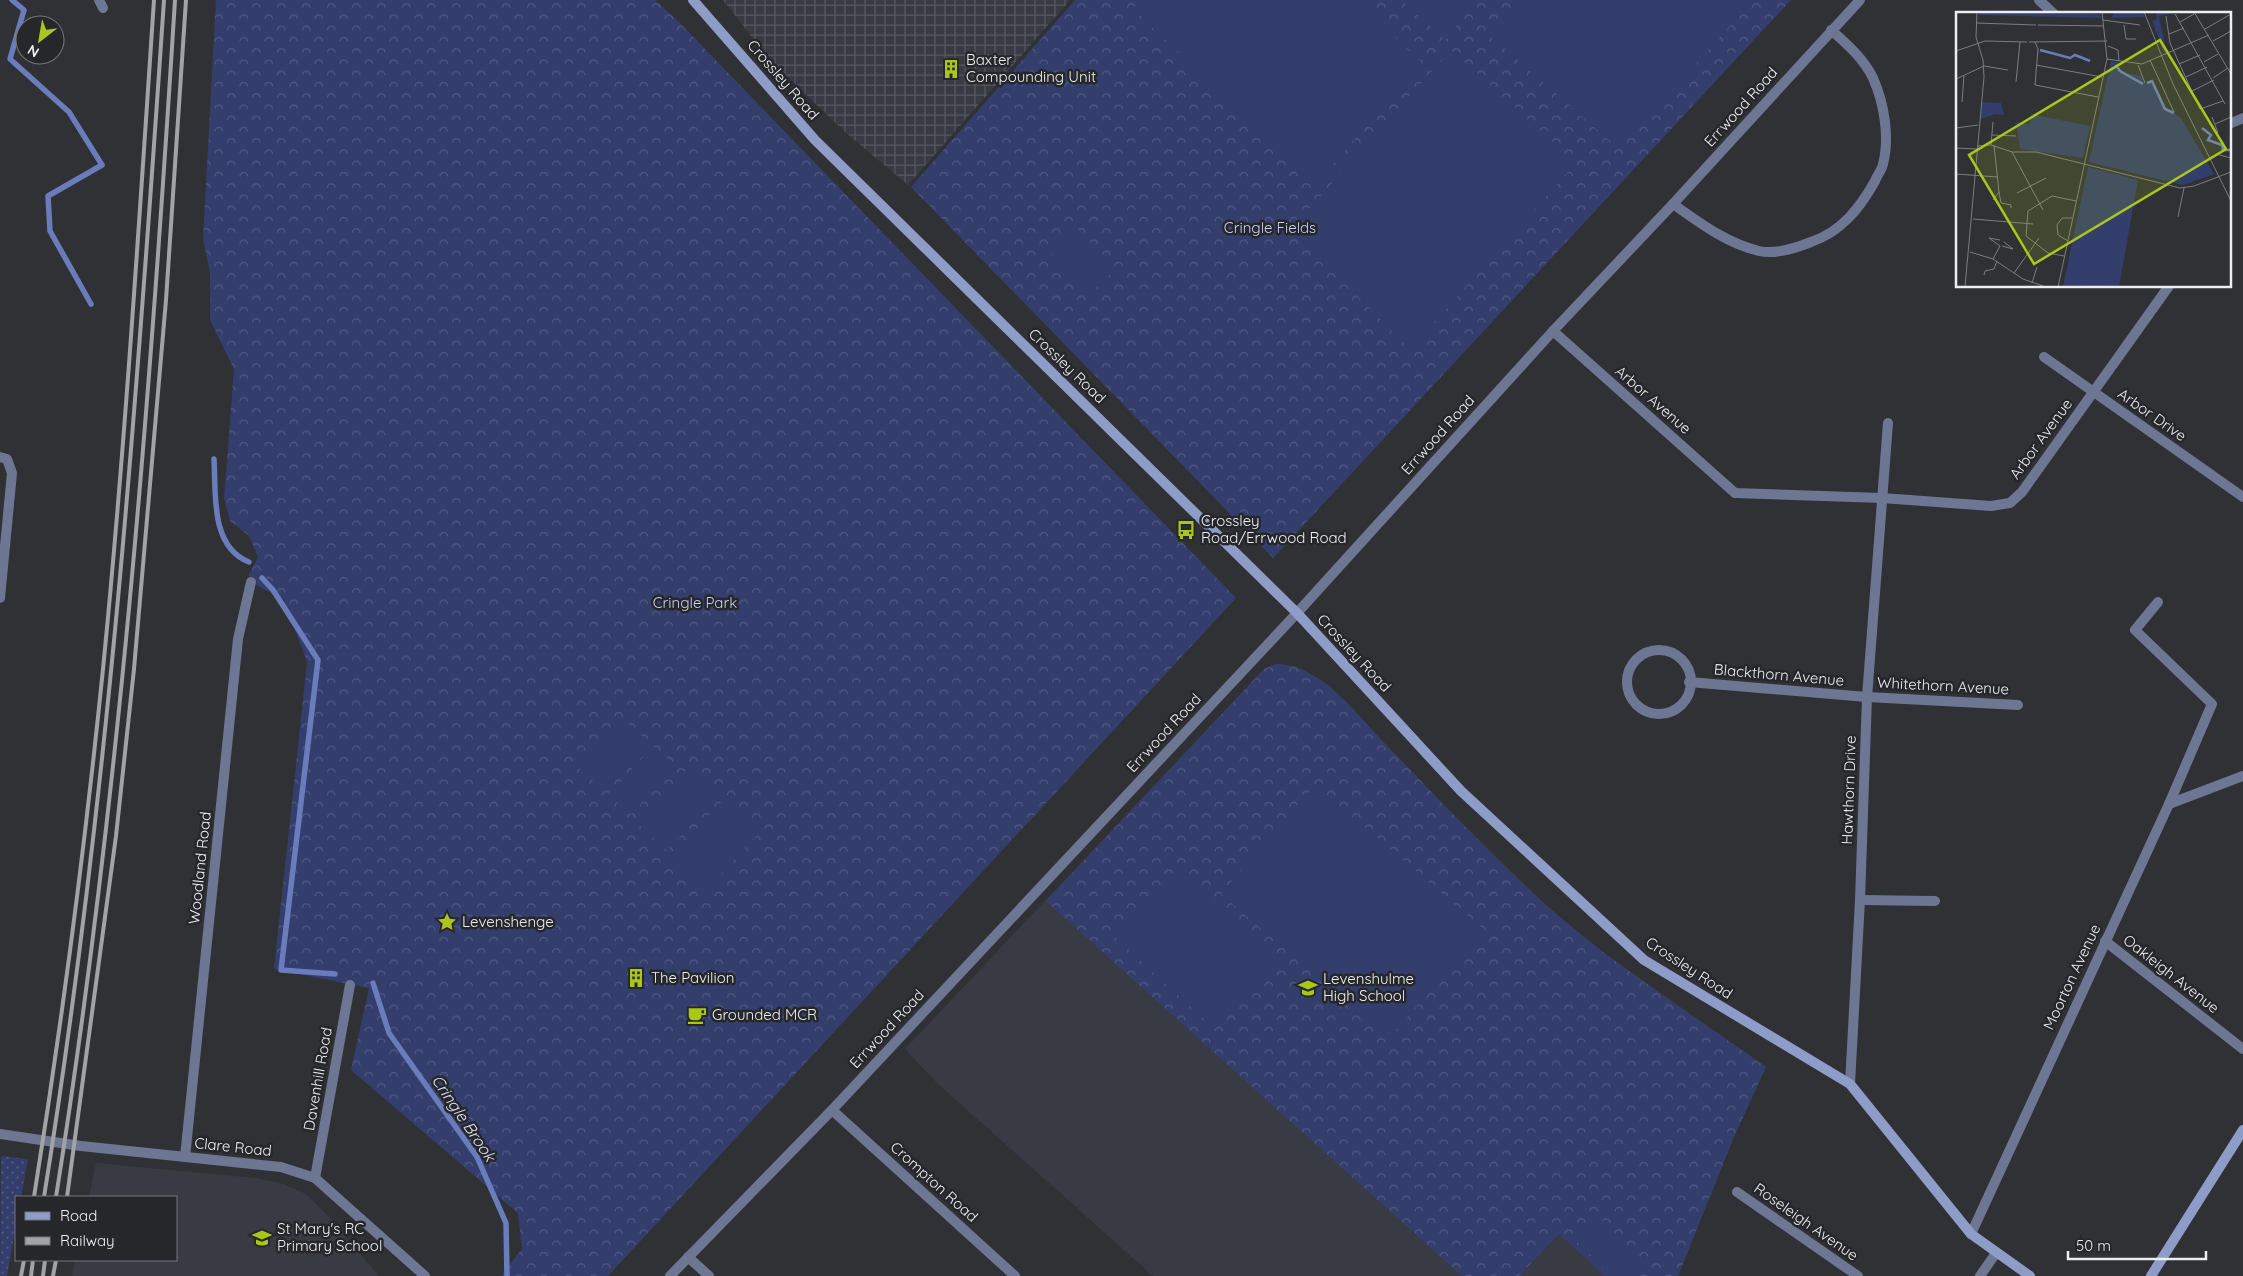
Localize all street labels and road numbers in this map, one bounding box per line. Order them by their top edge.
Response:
street label: Crossley Road [743,36,823,124]
street label: Errwood Road [1700,63,1781,150]
street label: Crossley Road [1025,324,1110,407]
street label: Arbor Avenue [1611,361,1695,438]
street label: Arbor Drive [2114,384,2190,445]
street label: Errwood Road [1397,391,1478,478]
street label: Arbor Avenue [2005,395,2076,483]
street label: Crossley Road [1313,610,1395,696]
street label: Blackthorn Avenue [1713,659,1845,690]
street label: Whitethorn Avenue [1877,673,2010,698]
street label: Errwood Road [1122,689,1205,776]
street label: Hawthorn Drive [1837,735,1860,845]
street label: Woodland Road [184,811,215,925]
street label: Moorton Avenue [2039,921,2104,1033]
street label: Oakleigh Avenue [2119,930,2223,1017]
street label: Crossley Road [1642,932,1736,1003]
street label: Errwood Road [845,985,928,1072]
street label: Davenhill Road [299,1026,336,1132]
street label: Clare Road [193,1133,273,1160]
street label: Crompton Road [887,1137,982,1226]
street label: Roseleigh Avenue [1751,1179,1862,1265]

